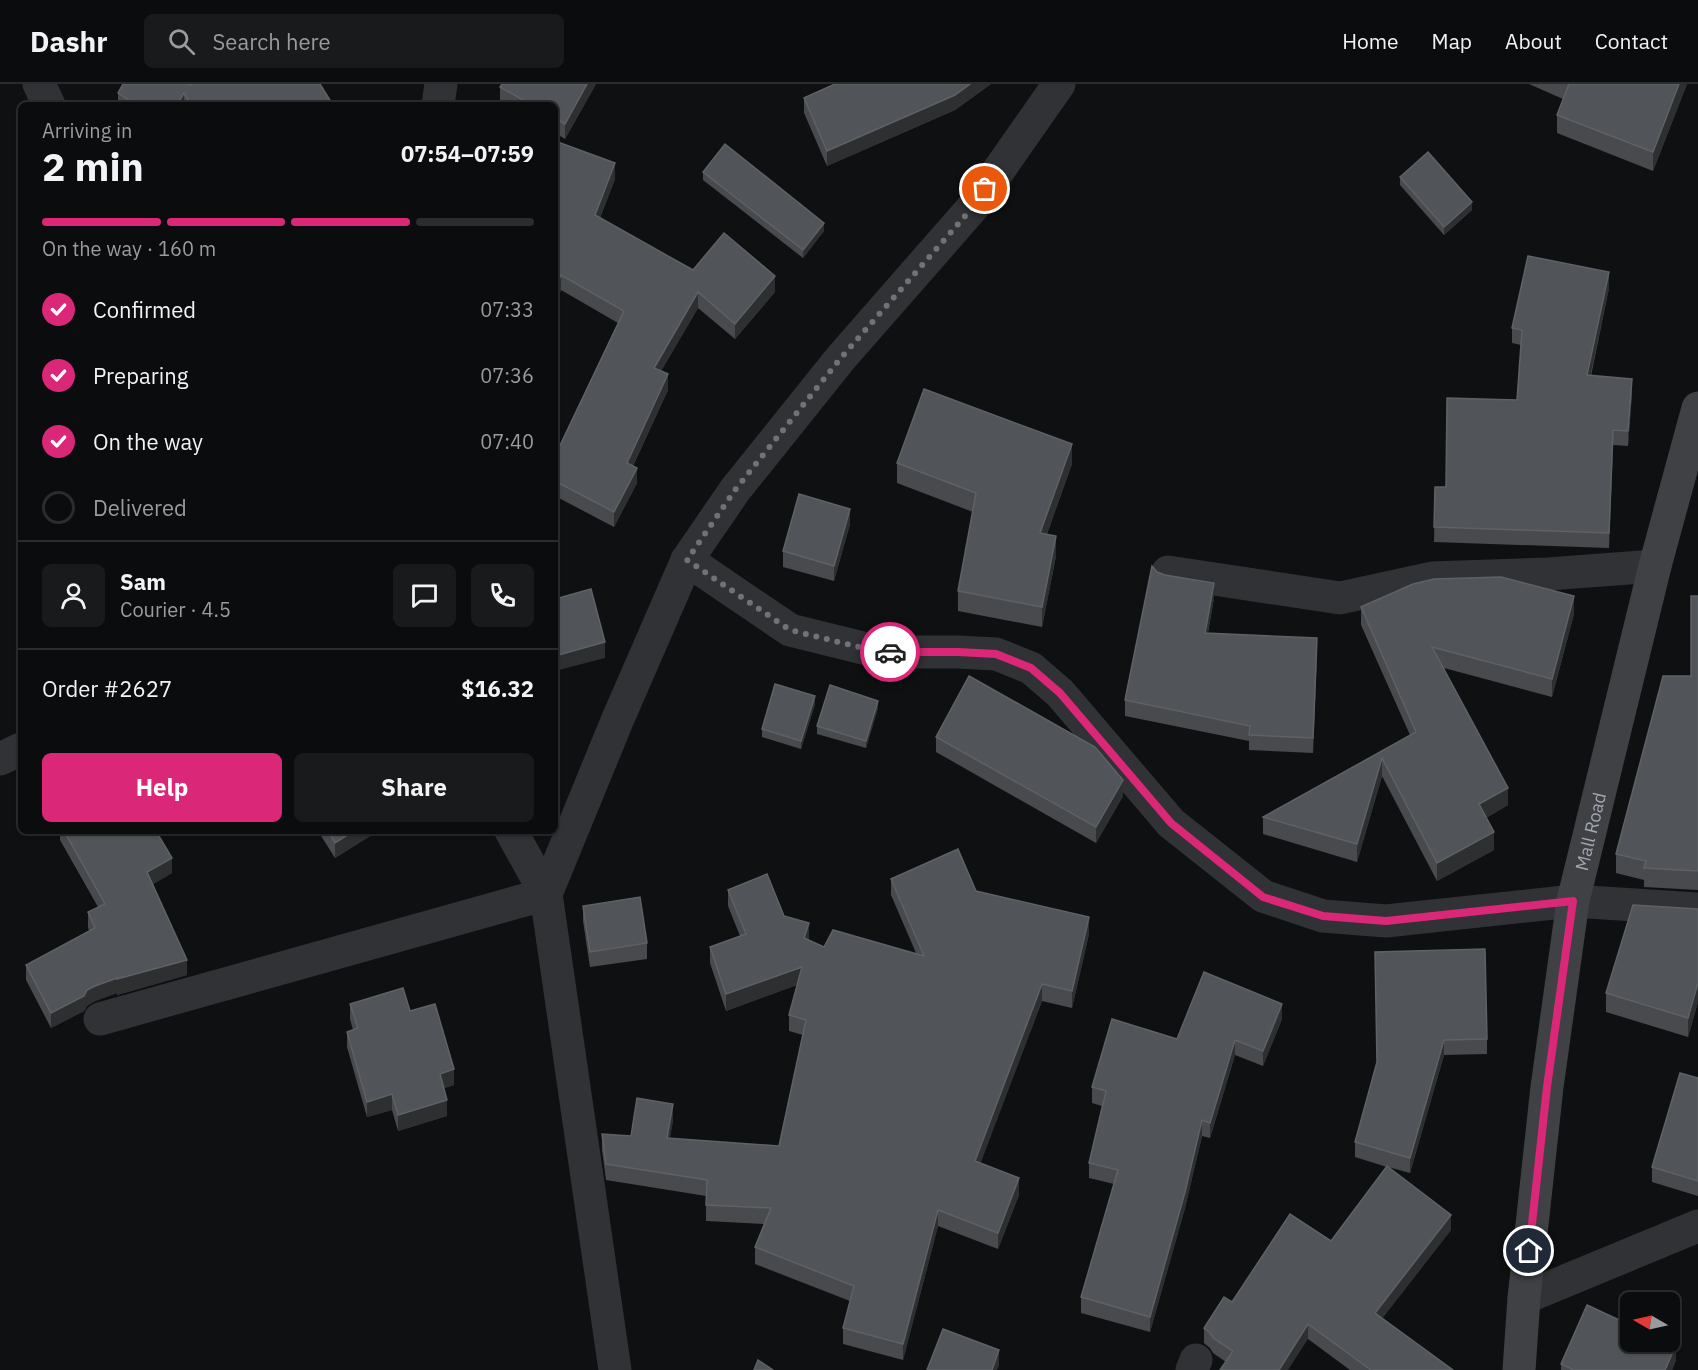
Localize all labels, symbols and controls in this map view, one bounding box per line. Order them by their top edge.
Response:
search box [144,14,564,68]
text: Dashr [30,23,108,60]
icon: search [165,25,198,58]
text: Search here [213,27,331,56]
text: Home [1342,27,1399,55]
text: Map [1432,27,1472,55]
text: About [1505,27,1562,55]
text: Contact [1595,27,1668,55]
text: Arriving in [42,117,132,144]
text: 07:54–07:59 [401,139,534,168]
text: 2 min [42,141,144,192]
pin [959,163,1010,214]
icon: bag [968,172,1001,205]
text: On the way · 160 m [42,235,216,262]
icon: check [42,293,75,326]
text: Confirmed [93,295,196,324]
text: 07:33 [480,296,534,323]
icon: check [42,359,75,392]
text: Preparing [93,361,188,390]
text: 07:36 [480,362,534,389]
icon: check [42,425,75,458]
text: On the way [93,427,203,456]
text: 07:40 [480,428,534,455]
text: Delivered [93,493,187,522]
button: person [42,564,105,627]
button: chat [393,564,456,627]
button: phone [471,564,534,627]
text: Sam [120,567,166,596]
text: Courier · 4.5 [120,596,231,623]
courier [860,622,920,682]
icon: car [874,636,907,669]
text: Order #2627 [42,674,172,703]
text: $16.32 [461,674,534,703]
button: Help [42,753,282,822]
button: Share [294,753,534,822]
street label: Mall Road [1569,790,1611,873]
pin [1503,1225,1554,1276]
icon: home [1512,1234,1545,1267]
north arrow [1620,1292,1680,1352]
map controls [1620,1292,1680,1352]

